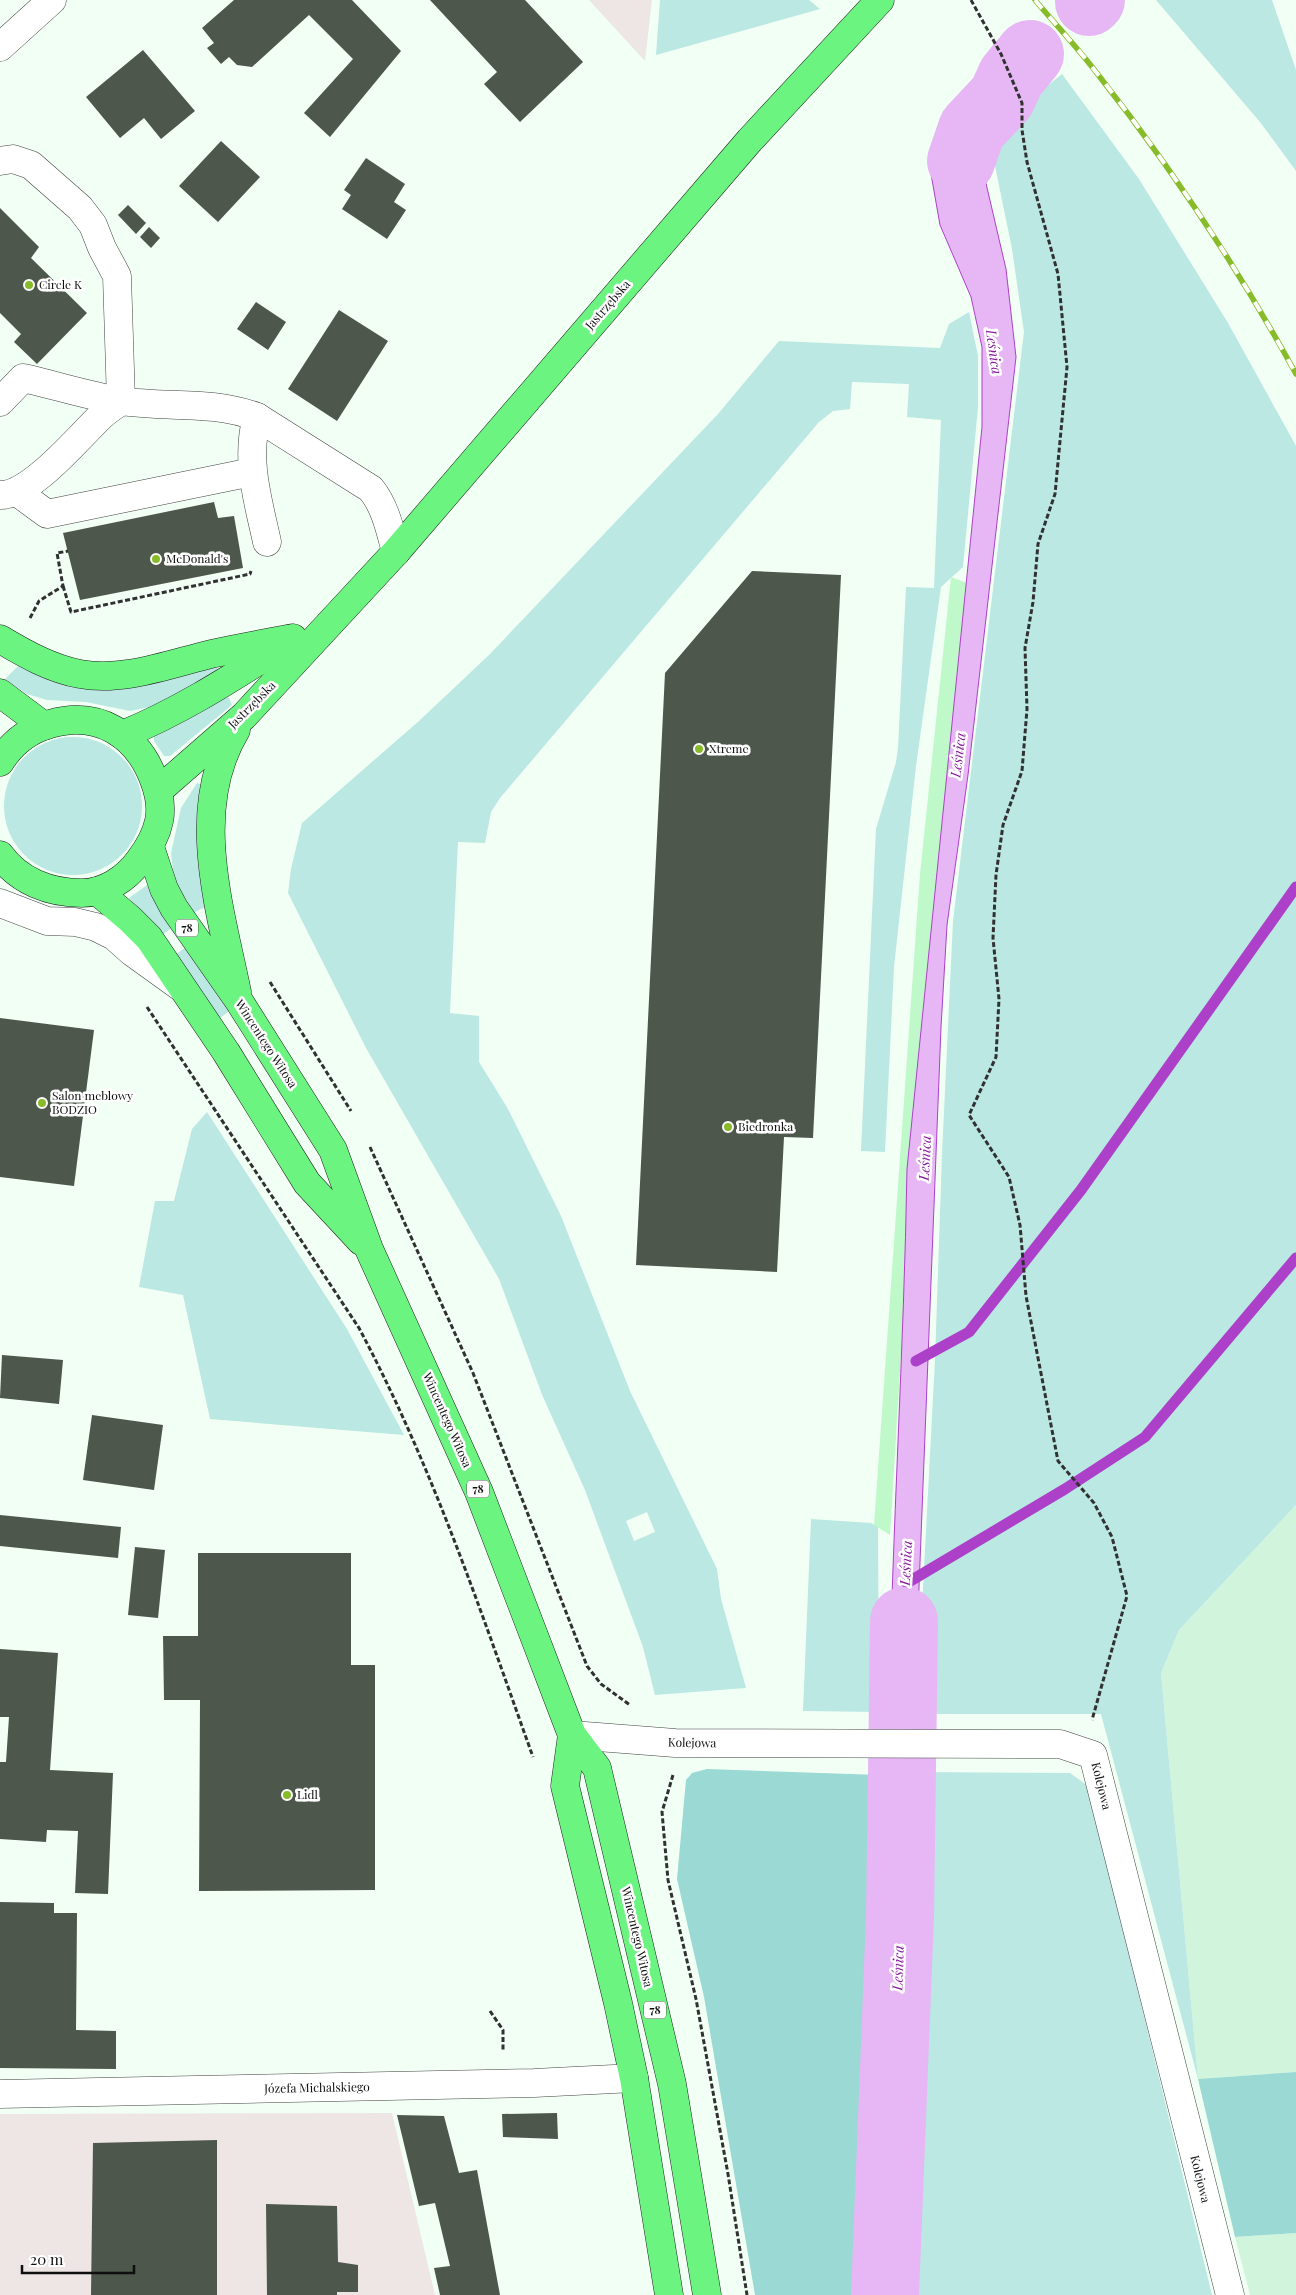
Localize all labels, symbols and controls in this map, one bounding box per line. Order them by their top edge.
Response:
place label: Circle K [39,276,82,292]
street label: Jastrzębska [581,276,633,333]
marker: Circle K [23,279,35,291]
water label: Leśnica [982,327,1007,376]
place label: McDonald's [166,550,228,566]
marker: McDonald's [150,553,162,565]
street label: Jastrzębska [223,677,279,732]
water label: Leśnica [945,731,970,780]
place label: Xtreme [709,740,749,756]
marker: Xtreme [693,743,705,755]
road number: 78 [176,920,198,936]
street label: Wincentego Witosa [232,995,301,1091]
place label: Salon meblowy BODZIO [52,1087,133,1117]
marker: Salon meblowy BODZIO [36,1097,48,1109]
place label: Biedronka [738,1118,793,1134]
marker: Biedronka [722,1121,734,1133]
water label: Leśnica [914,1135,935,1182]
street label: Wincentego Witosa [419,1369,476,1470]
road number: 78 [467,1480,489,1498]
water label: Leśnica [895,1540,916,1587]
street label: Kolejowa [668,1734,716,1750]
street label: Kolejowa [1088,1760,1116,1811]
place label: Lidl [297,1786,319,1802]
marker: Lidl [281,1789,293,1801]
street label: Wincentego Witosa [618,1884,657,1988]
water label: Leśnica [887,1945,908,1992]
road number: 78 [644,2002,666,2018]
street label: Józefa Michalskiego [263,2078,370,2096]
street label: Kolejowa [1187,2153,1215,2204]
scale bar [22,2242,135,2274]
text: 20 m [30,2249,64,2269]

